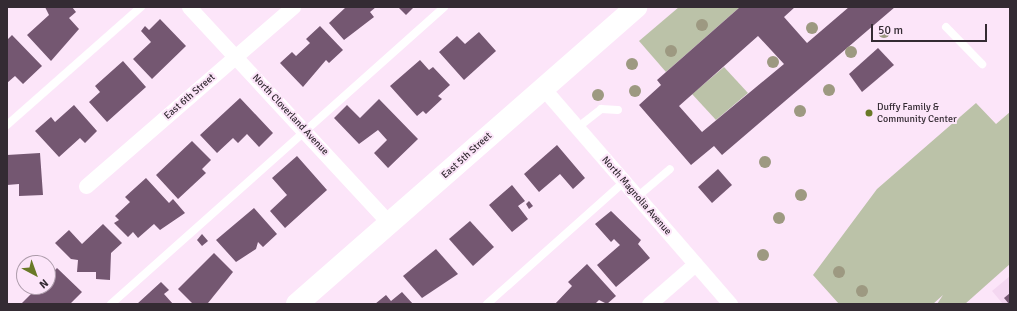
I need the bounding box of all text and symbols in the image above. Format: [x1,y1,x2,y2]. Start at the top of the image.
scale bar [873,16,989,42]
text: 50 m [878,23,903,38]
street label: East 6th Street [162,72,218,122]
street label: North Cloverland Avenue [249,72,331,158]
place label: Duffy Family & Community Center [877,101,957,124]
marker: Duffy Family & Community Center [864,108,874,118]
street label: East 5th Street [439,130,495,182]
street label: North Magnolia Avenue [599,154,673,238]
north arrow [16,255,56,295]
text: N [36,276,51,291]

